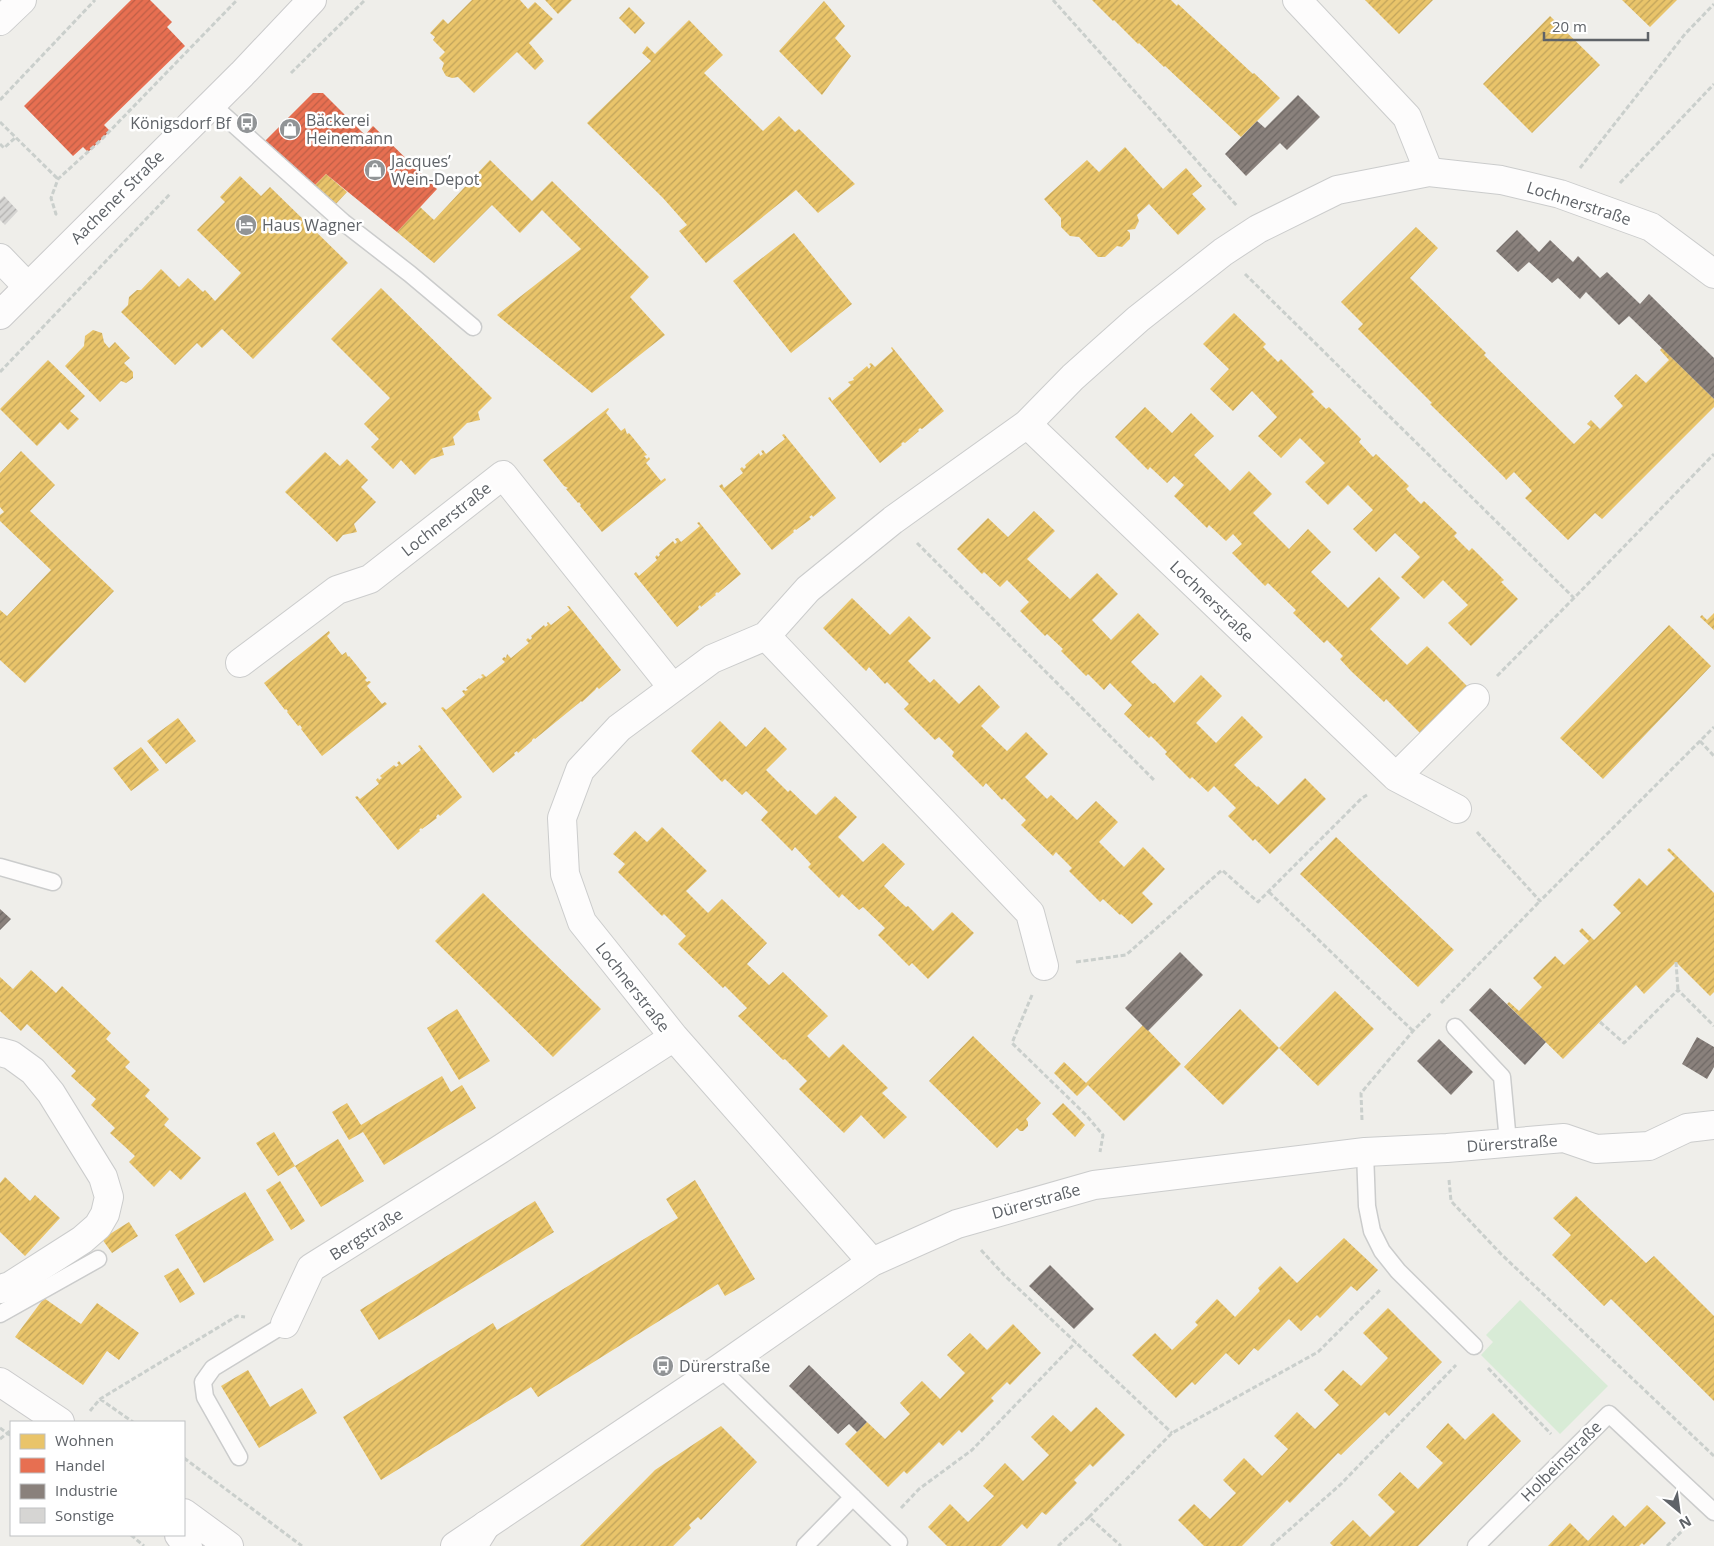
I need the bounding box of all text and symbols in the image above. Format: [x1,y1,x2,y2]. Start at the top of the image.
scale bar [1544,10,1648,42]
text: 20 m [1552,16,1587,36]
place label: Bäckerei Heinemann [306,109,393,149]
bus stop icon: Königsdorf Bf [235,111,259,135]
place label: Königsdorf Bf [130,112,233,134]
shop icon: Bäckerei Heinemann [278,117,302,141]
street label: Aachener Straße [65,145,169,249]
place label: Jacques’ Wein-Depot [389,150,480,190]
shop icon: Jacques’ Wein-Depot [363,158,387,182]
street label: Lochnerstraße [1524,176,1634,230]
hotel icon: Haus Wagner [234,213,258,237]
place label: Haus Wagner [262,214,362,236]
street label: Lochnerstraße [396,477,496,561]
street label: Lochnerstraße [1165,555,1259,647]
street label: Lochnerstraße [591,937,675,1037]
street label: Dürerstraße [1466,1129,1558,1157]
street label: Dürerstraße [989,1178,1083,1224]
street label: Bergstraße [325,1203,407,1265]
bus stop icon: Dürerstraße [651,1354,675,1378]
place label: Dürerstraße [679,1355,770,1377]
street label: Holbeinstraße [1516,1416,1606,1506]
legend [10,1421,185,1536]
text: Wohnen [55,1430,114,1450]
text: Handel [55,1455,105,1475]
text: Industrie [55,1480,118,1500]
north arrow [1654,1486,1704,1536]
text: Sonstige [55,1505,114,1525]
text: N [1676,1512,1695,1534]

